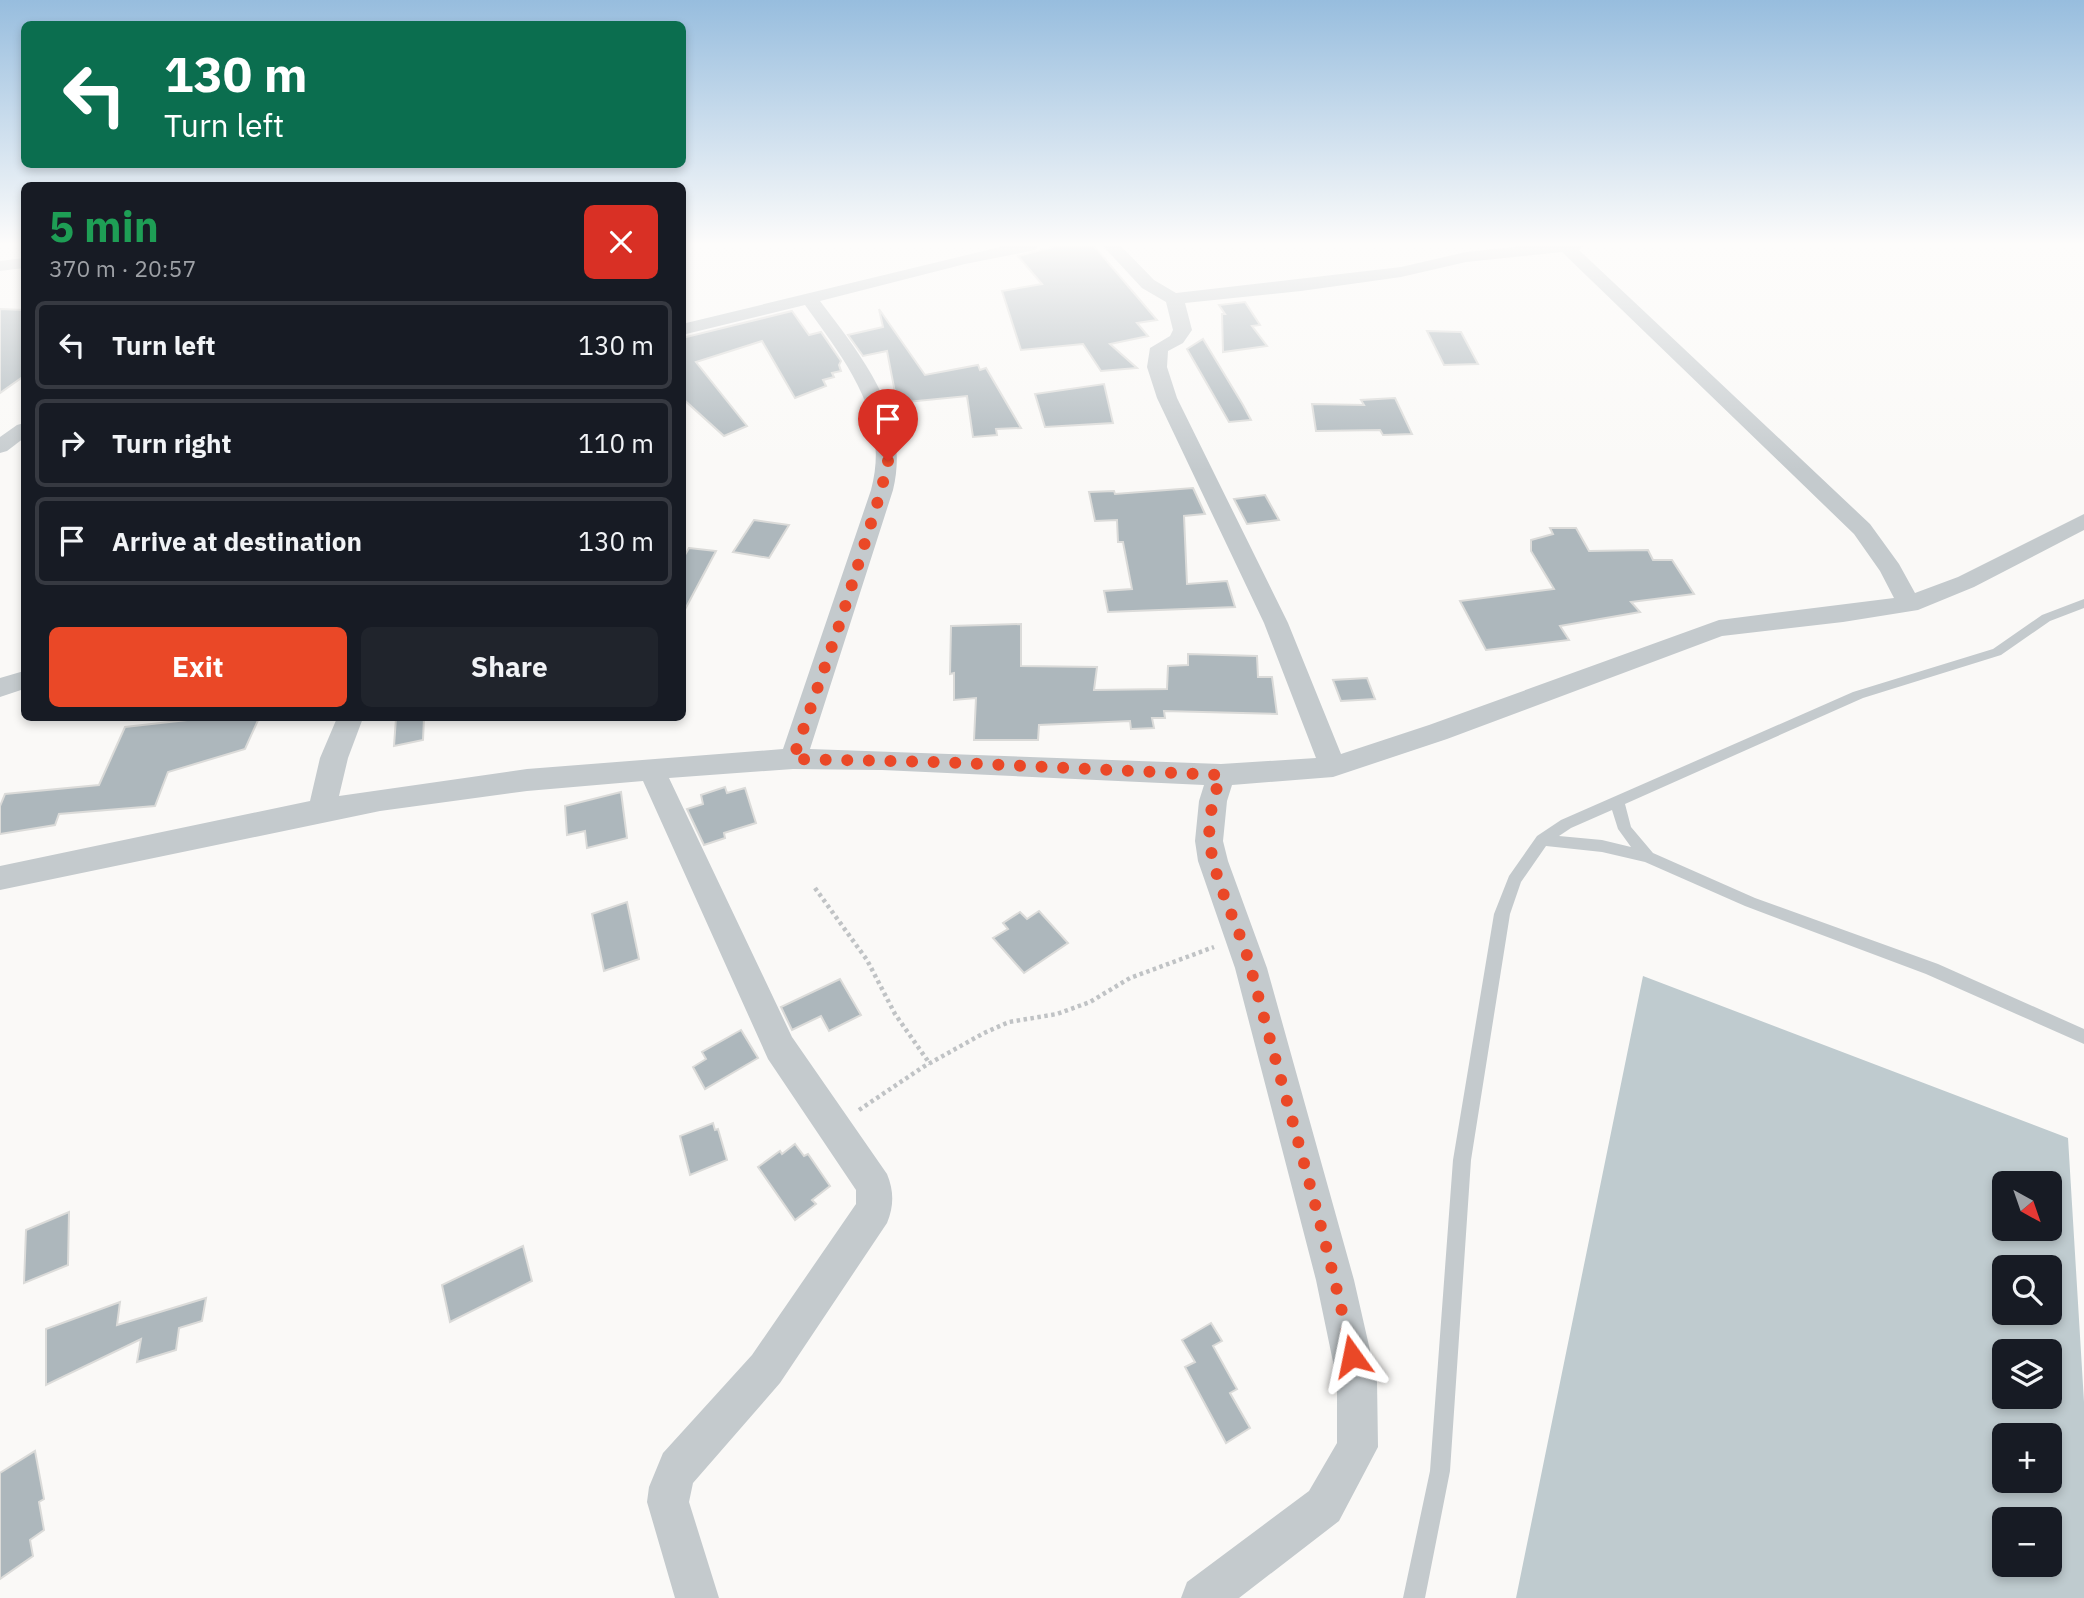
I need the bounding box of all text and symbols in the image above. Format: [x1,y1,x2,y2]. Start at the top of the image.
text: 130 m [164,42,308,105]
icon: left [49,49,140,140]
text: Turn left [164,104,284,146]
text: 5 min [49,199,159,254]
button: close [584,205,658,279]
text: 370 m · 20:57 [49,253,196,283]
icon: left [53,326,91,364]
text: Turn left [112,328,215,362]
text: 130 m [578,328,654,362]
pin [858,389,918,461]
icon: arrive [869,400,907,438]
icon: right [53,424,91,462]
text: Turn right [112,426,231,460]
text: 110 m [578,426,654,460]
icon: arrive [53,522,91,560]
text: Arrive at destination [112,524,362,558]
text: 130 m [578,524,654,558]
button: Exit [49,627,347,707]
button: Share [361,627,658,707]
north arrow [1992,1171,2062,1241]
map controls [1992,1171,2062,1577]
button: search [1992,1255,2062,1325]
position arrow [1315,1319,1389,1393]
button: layers [1992,1339,2062,1409]
button: + [1992,1423,2062,1493]
button: − [1992,1507,2062,1577]

